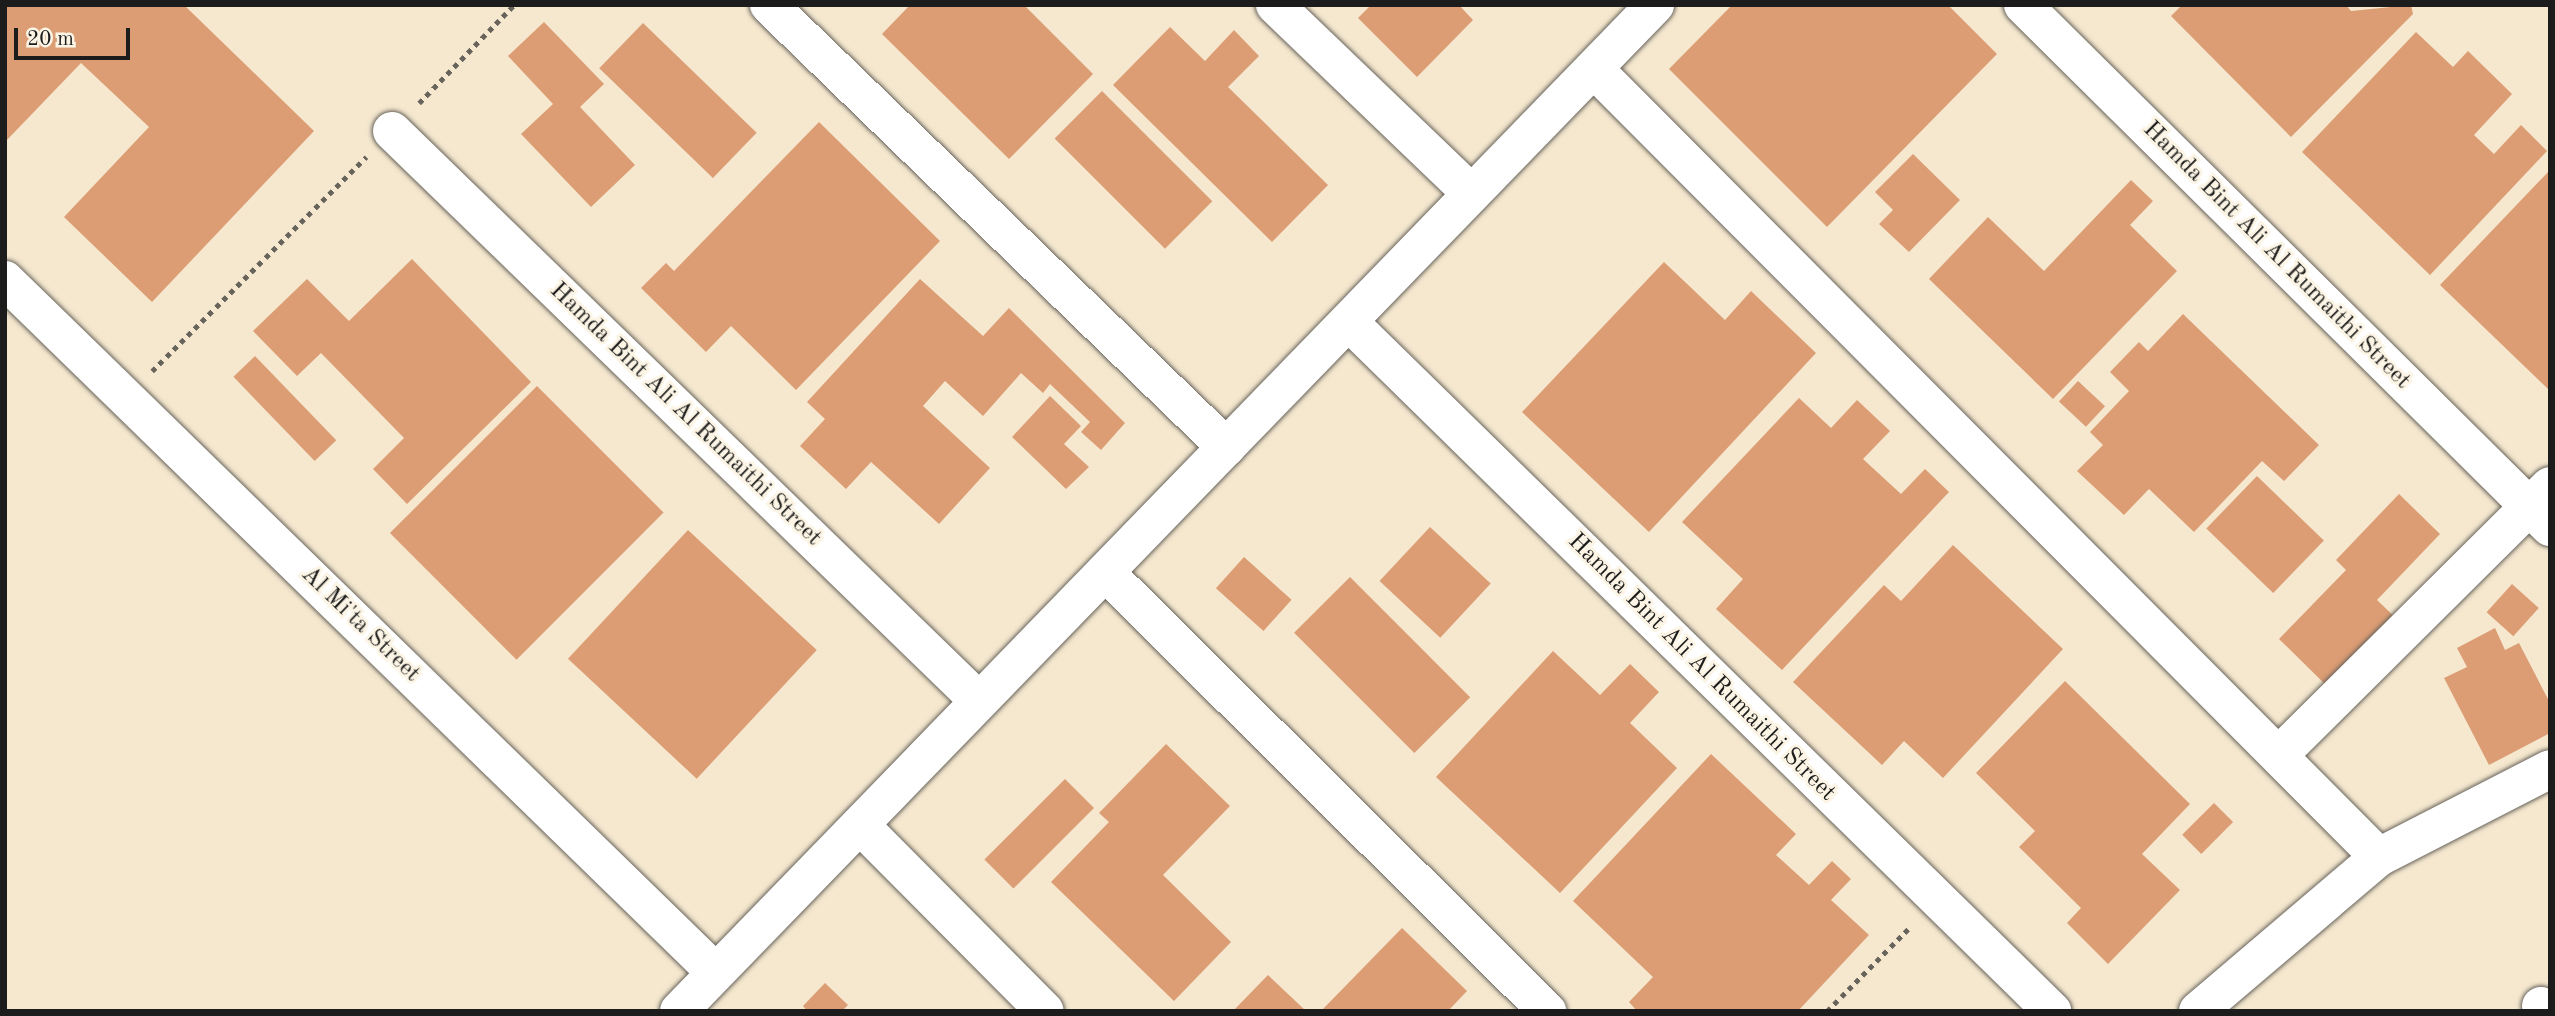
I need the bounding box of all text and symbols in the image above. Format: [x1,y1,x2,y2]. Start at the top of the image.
scale bar [18,14,133,58]
text: 20 m [27,29,74,50]
street label: Hamda Bint Ali Al Rumaithi Street [2136,116,2416,396]
street label: Hamda Bint Ali Al Rumaithi Street [543,277,827,553]
street label: Hamda Bint Ali Al Rumaithi Street [1561,528,1841,808]
street label: Al Mi'ta Street [294,561,426,689]

